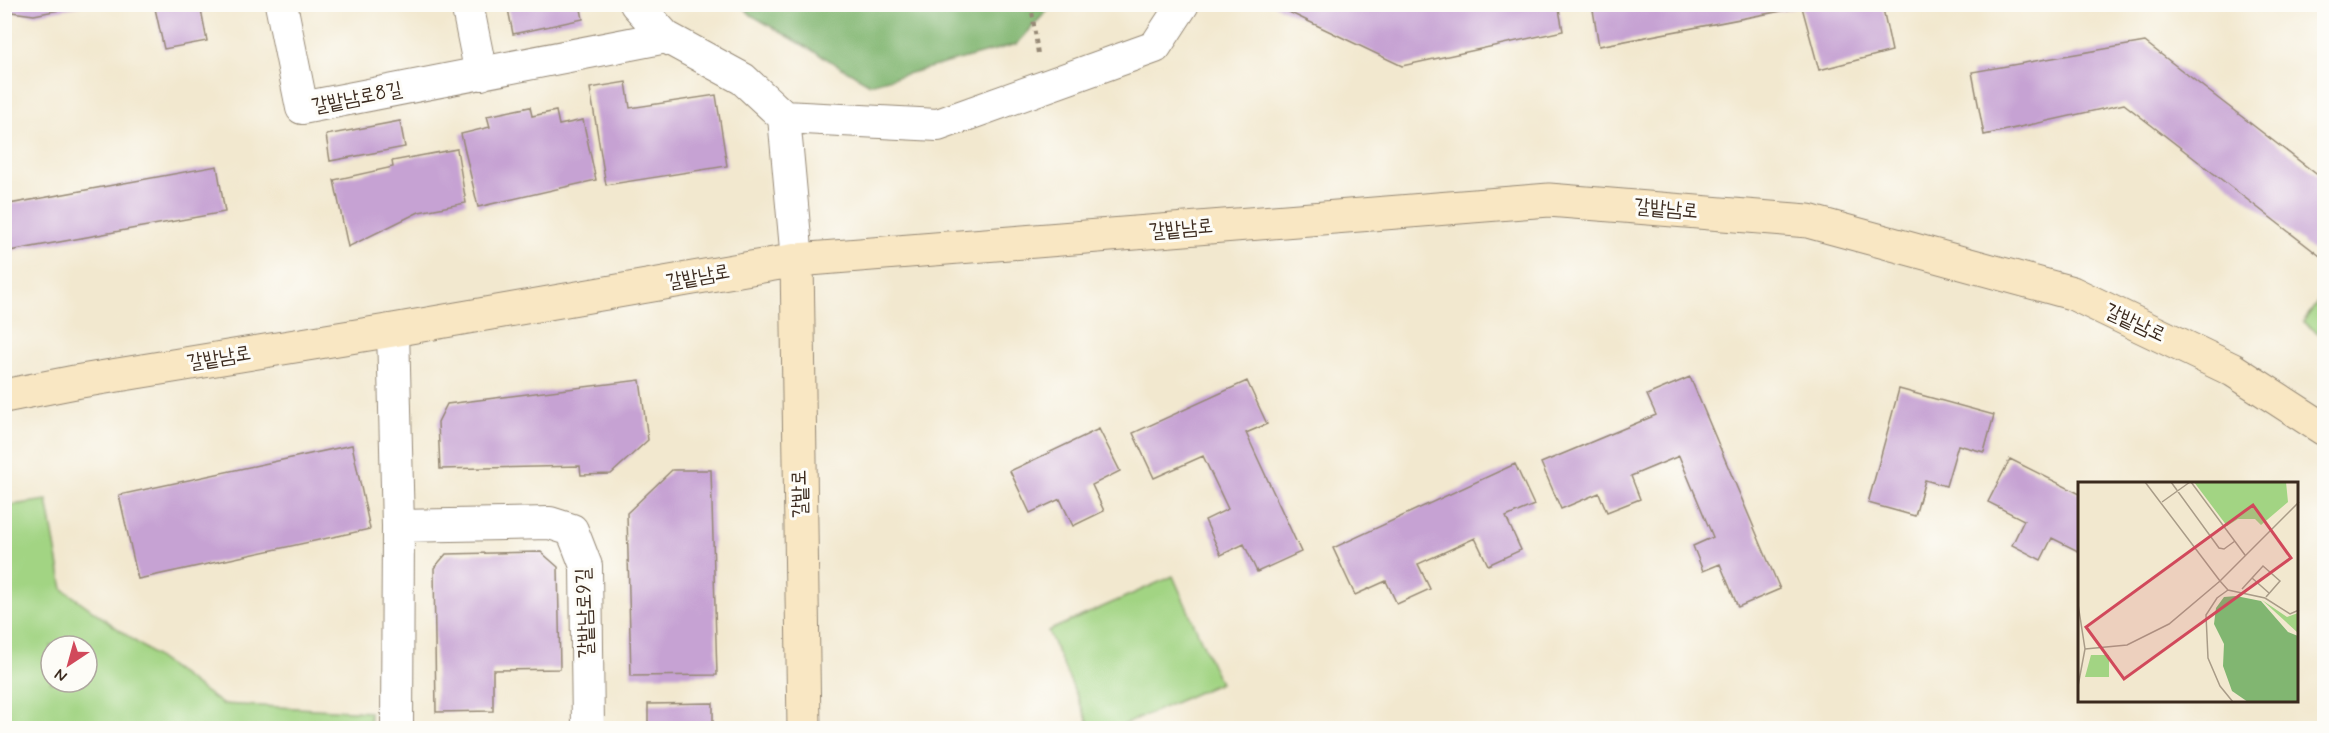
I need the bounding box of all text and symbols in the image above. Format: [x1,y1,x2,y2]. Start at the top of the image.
street label: 갈밭남로8길 [309,76,405,120]
street label: 갈밭남로 [1633,193,1699,225]
street label: 갈밭남로 [1148,213,1214,245]
street label: 갈밭남로 [664,258,732,296]
street label: 갈밭남로 [2100,297,2170,349]
street label: 갈밭남로 [185,340,253,376]
street label: 갈밭로 [786,470,814,518]
inset map [2078,482,2299,703]
street label: 갈밭남로9길 [570,567,600,659]
north arrow [39,634,99,694]
text: N [51,663,72,687]

